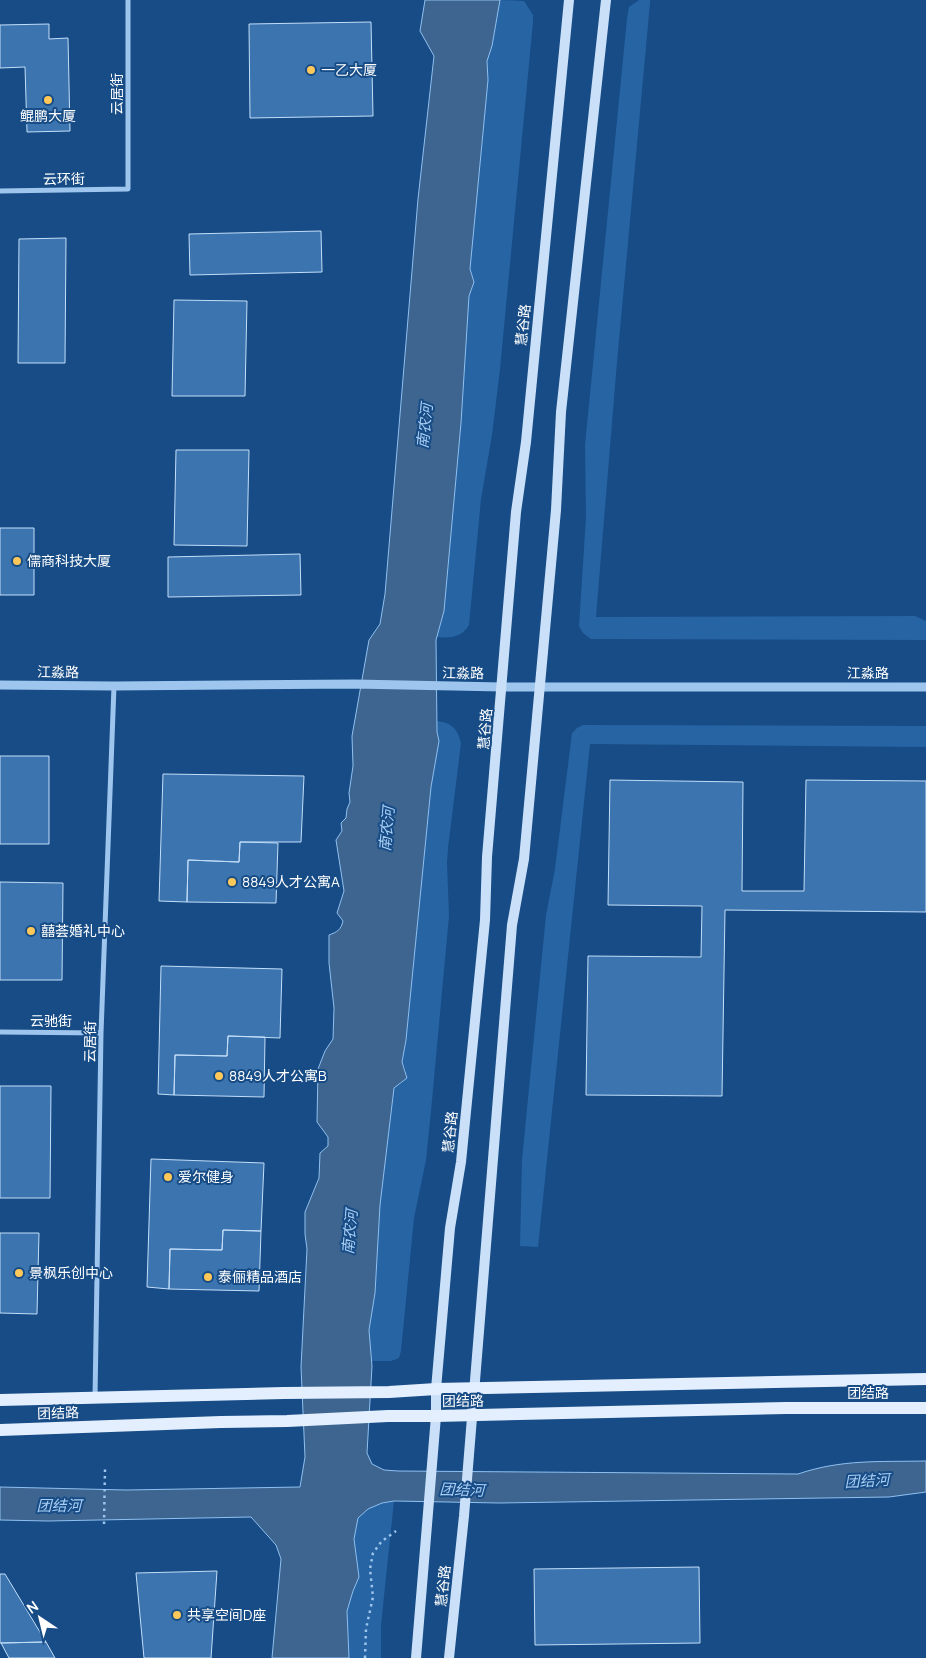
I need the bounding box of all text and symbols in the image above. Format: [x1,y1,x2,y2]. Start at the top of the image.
place label: 一乙大厦 [321,60,377,79]
marker: 一乙大厦 [305,64,317,76]
street label: 云居街 [107,73,126,115]
marker: 鲲鹏大厦 [42,94,54,106]
place label: 鲲鹏大厦 [20,106,76,125]
street label: 云环街 [43,169,85,188]
street label: 慧谷路 [511,303,534,347]
water label: 南农河 [412,399,438,449]
place label: 儒商科技大厦 [27,551,111,570]
marker: 儒商科技大厦 [11,555,23,567]
street label: 江淼路 [37,662,79,681]
street label: 江淼路 [442,663,484,682]
street label: 江淼路 [847,663,889,682]
street label: 慧谷路 [473,707,496,751]
water label: 南农河 [374,803,399,852]
place label: 8849人才公寓A [242,872,340,891]
marker: 8849人才公寓A [226,876,238,888]
place label: 囍荟婚礼中心 [41,921,125,940]
marker: 囍荟婚礼中心 [25,925,37,937]
street label: 云驰街 [30,1011,72,1030]
street label: 云居街 [80,1021,99,1063]
place label: 8849人才公寓B [229,1066,327,1085]
marker: 8849人才公寓B [213,1070,225,1082]
street label: 慧谷路 [438,1110,461,1154]
place label: 爱尔健身 [178,1167,234,1186]
marker: 爱尔健身 [162,1171,174,1183]
water label: 南农河 [337,1206,362,1255]
place label: 景枫乐创中心 [29,1263,113,1282]
marker: 景枫乐创中心 [13,1267,25,1279]
place label: 泰俪精品酒店 [218,1267,302,1286]
marker: 泰俪精品酒店 [202,1271,214,1283]
street label: 团结路 [847,1383,889,1402]
street label: 团结路 [442,1391,484,1410]
street label: 团结路 [37,1402,79,1423]
water label: 团结河 [844,1469,893,1492]
water label: 团结河 [439,1478,488,1501]
water label: 团结河 [36,1495,84,1516]
street label: 慧谷路 [431,1564,454,1608]
north arrow [15,1593,65,1643]
text: N [23,1596,42,1618]
place label: 共享空间D座 [187,1605,266,1624]
marker: 共享空间D座 [171,1609,183,1621]

